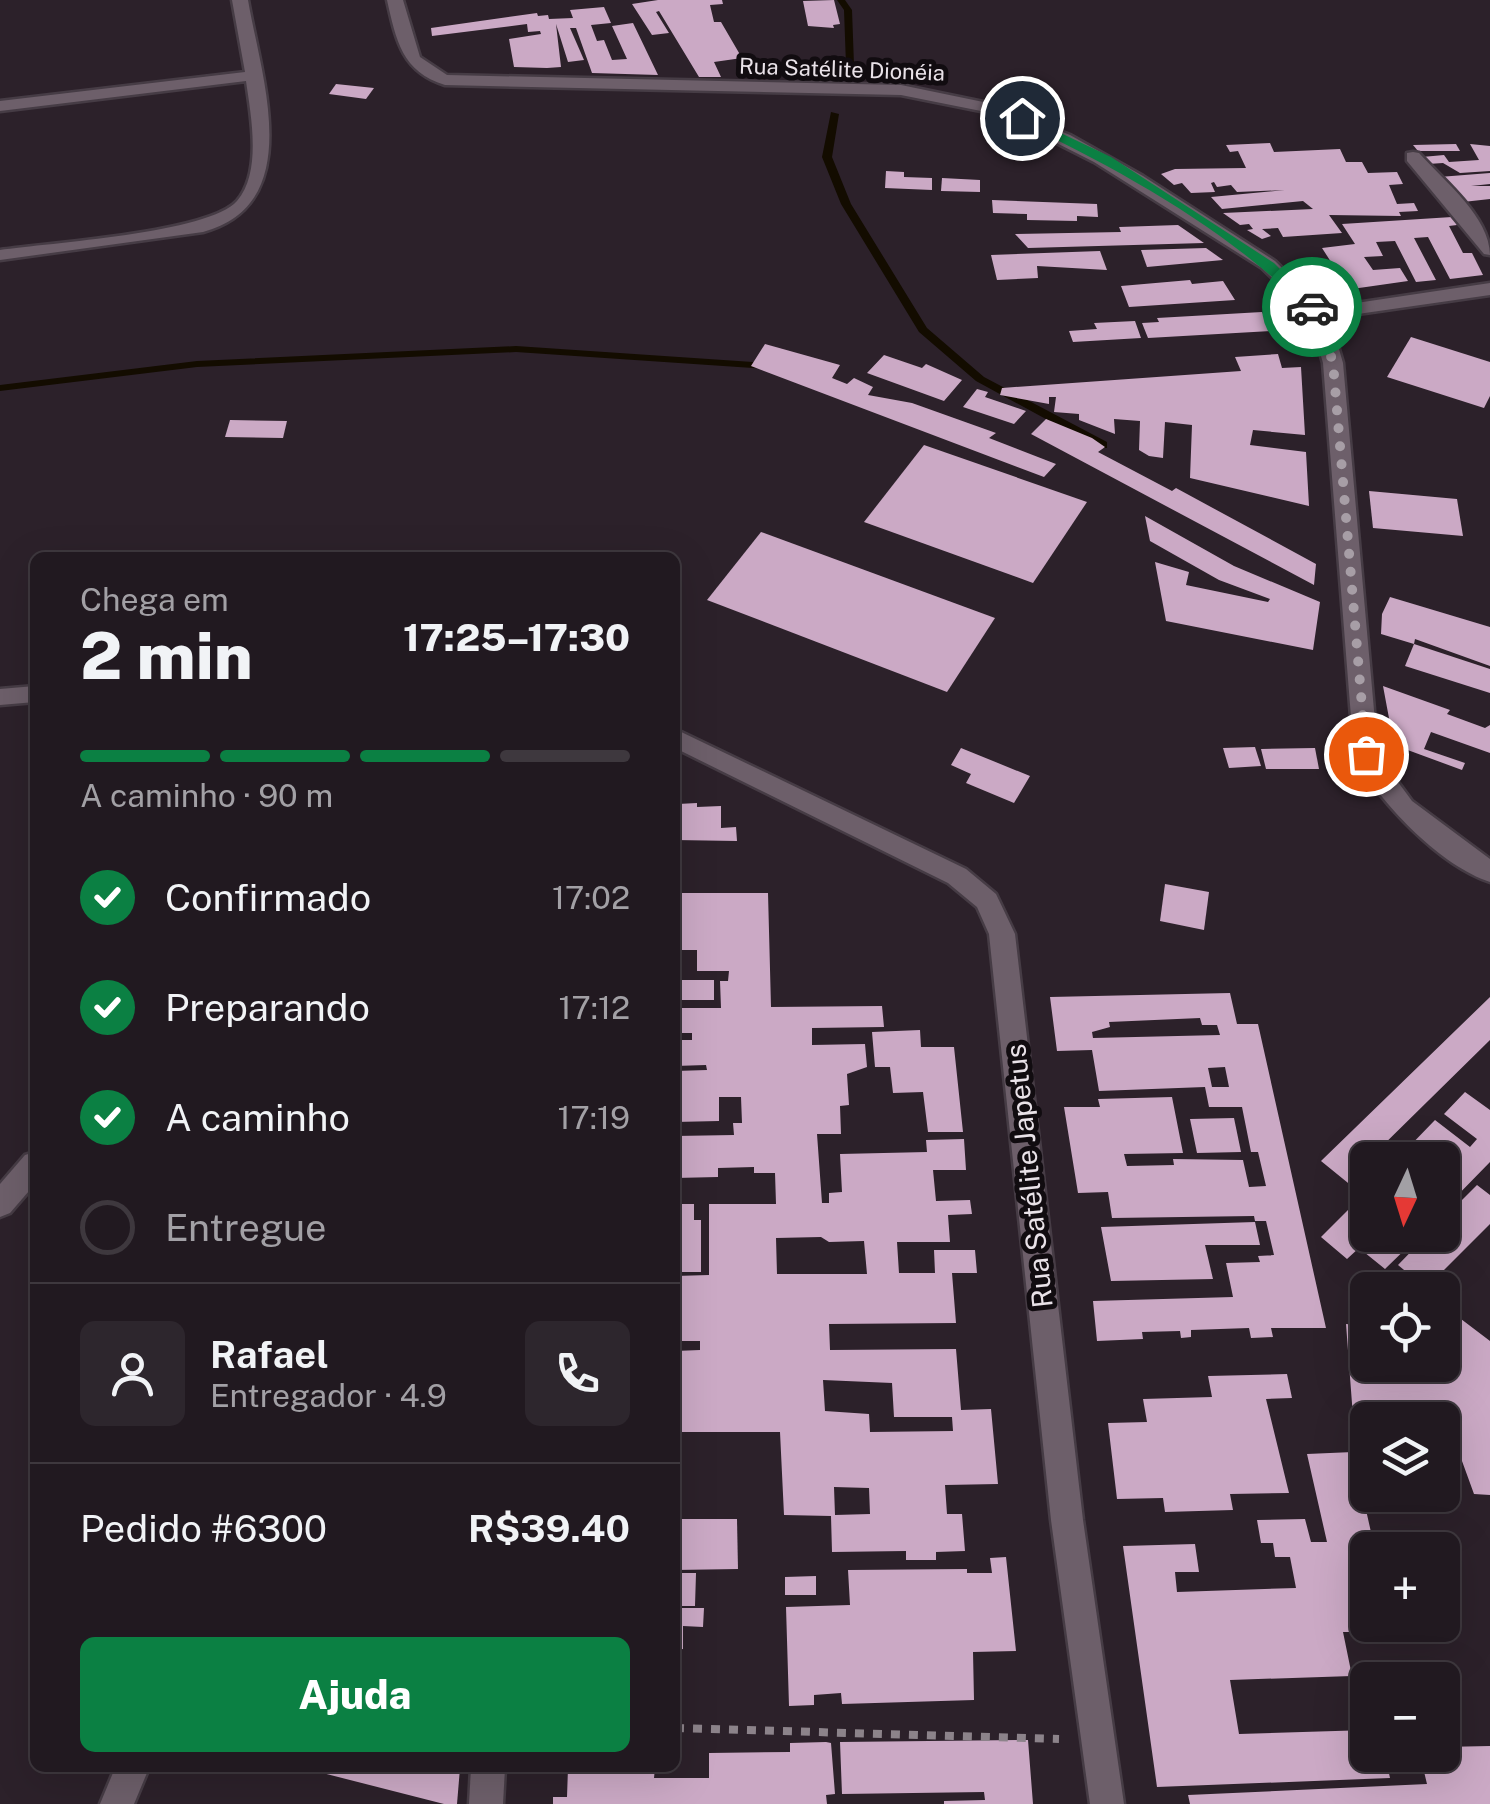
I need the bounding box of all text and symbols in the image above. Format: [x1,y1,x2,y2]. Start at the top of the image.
street label: Rua Satélite Dionéia [739,52,945,86]
pin [980,76,1065,161]
icon: home [995,91,1050,146]
courier [1262,257,1362,357]
icon: car [1285,280,1340,335]
text: Chega em [80,581,229,618]
text: 17:25–17:30 [403,615,630,660]
text: 2 min [80,617,253,694]
pin [1324,712,1409,797]
icon: bag [1339,727,1394,782]
text: A caminho · 90 m [80,777,333,814]
icon: check [80,870,135,925]
text: Confirmado [165,875,371,920]
text: 17:02 [552,879,630,916]
icon: check [80,980,135,1035]
text: Preparando [165,985,370,1030]
text: 17:12 [558,989,630,1026]
street label: Rua Satélite Japetus [998,1043,1059,1309]
icon: check [80,1090,135,1145]
text: A caminho [165,1095,350,1140]
text: 17:19 [558,1099,630,1136]
north arrow [1350,1142,1460,1252]
map controls [1350,1142,1460,1772]
text: Entregue [165,1205,327,1250]
button: locate [1350,1272,1460,1382]
button: person [80,1321,185,1426]
button: phone [525,1321,630,1426]
text: Rafael [210,1332,329,1377]
text: Entregador · 4.9 [210,1377,447,1414]
button: layers [1350,1402,1460,1512]
text: Pedido #6300 [80,1506,327,1551]
text: R$39.40 [468,1506,630,1551]
button: + [1350,1532,1460,1642]
button: Ajuda [80,1637,630,1752]
button: − [1350,1662,1460,1772]

